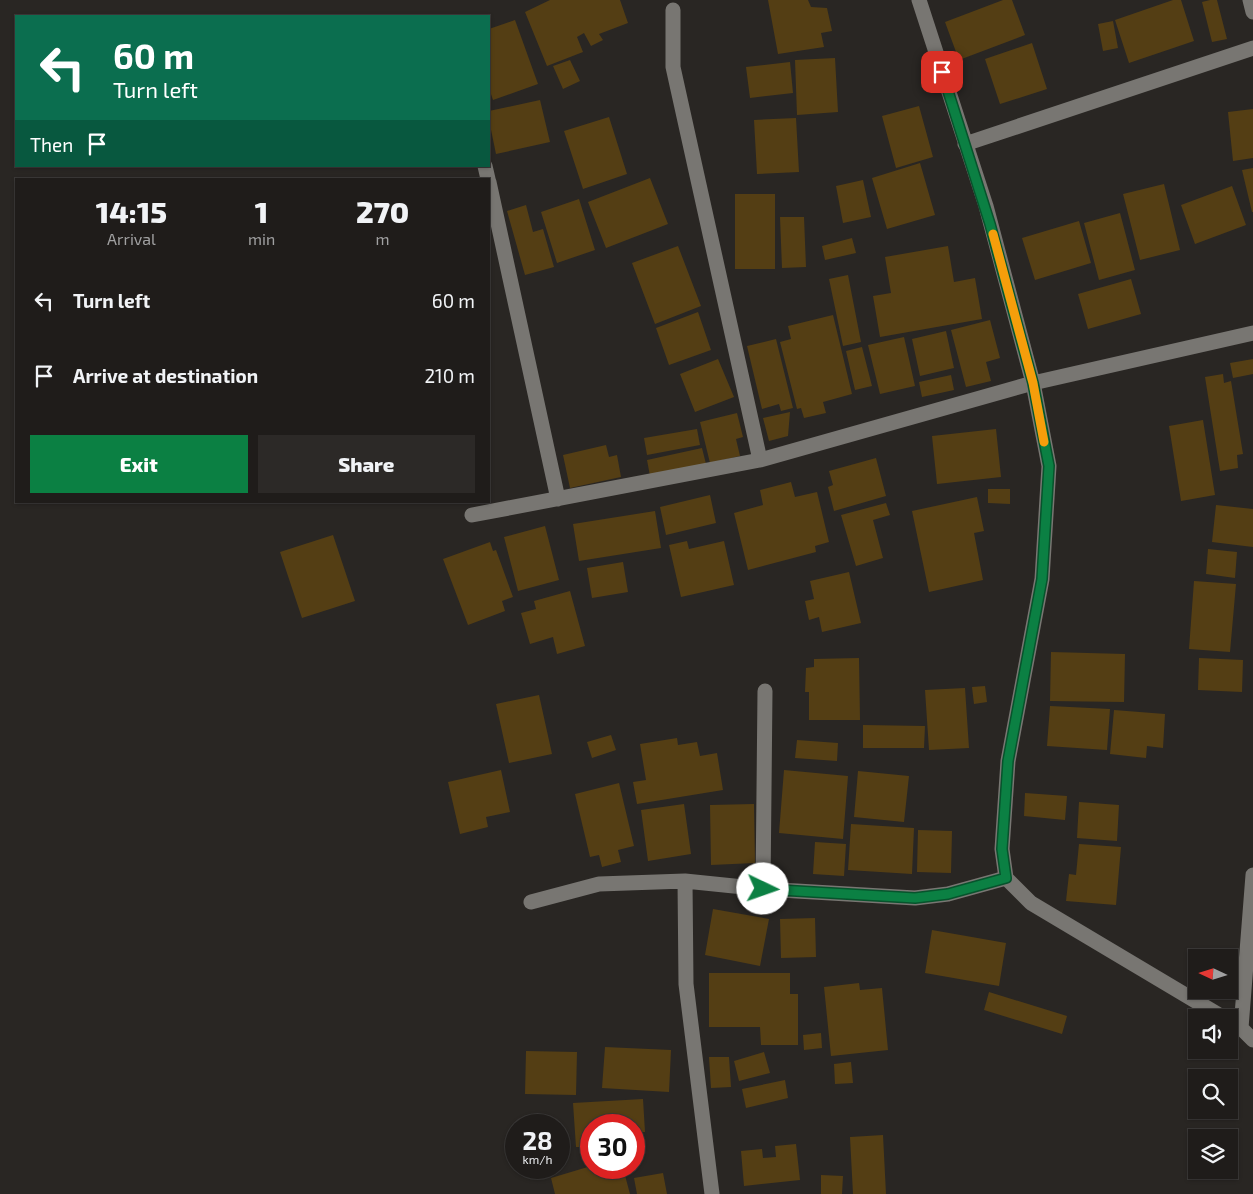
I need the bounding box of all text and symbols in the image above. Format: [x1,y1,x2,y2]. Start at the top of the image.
text: 60 m [113,34,194,76]
icon: left [30,35,95,100]
pin [921,51,963,93]
icon: arrive [928,58,956,86]
text: Turn left [113,76,198,102]
icon: arrive [83,130,111,158]
text: Then [30,133,73,156]
text: 14:15 [96,193,167,229]
text: 1 [255,193,268,229]
text: 270 [356,193,409,229]
text: Arrival [107,229,156,248]
text: min [248,229,275,248]
text: m [376,229,390,248]
icon: left [30,287,58,315]
text: Turn left [73,289,150,312]
text: 60 m [432,289,475,312]
icon: arrive [30,362,58,390]
text: Arrive at destination [73,364,258,387]
text: 210 m [424,364,475,387]
button: Exit [30,435,248,493]
button: Share [258,435,475,493]
position arrow [736,862,788,914]
north arrow [1188,949,1238,999]
map controls [1188,949,1238,1179]
button: sound [1188,1009,1238,1059]
button: search [1188,1069,1238,1119]
speed limit sign: 30 [580,1114,645,1179]
text: 28 [522,1125,553,1155]
button: layers [1188,1129,1238,1179]
text: km/h [523,1152,552,1166]

